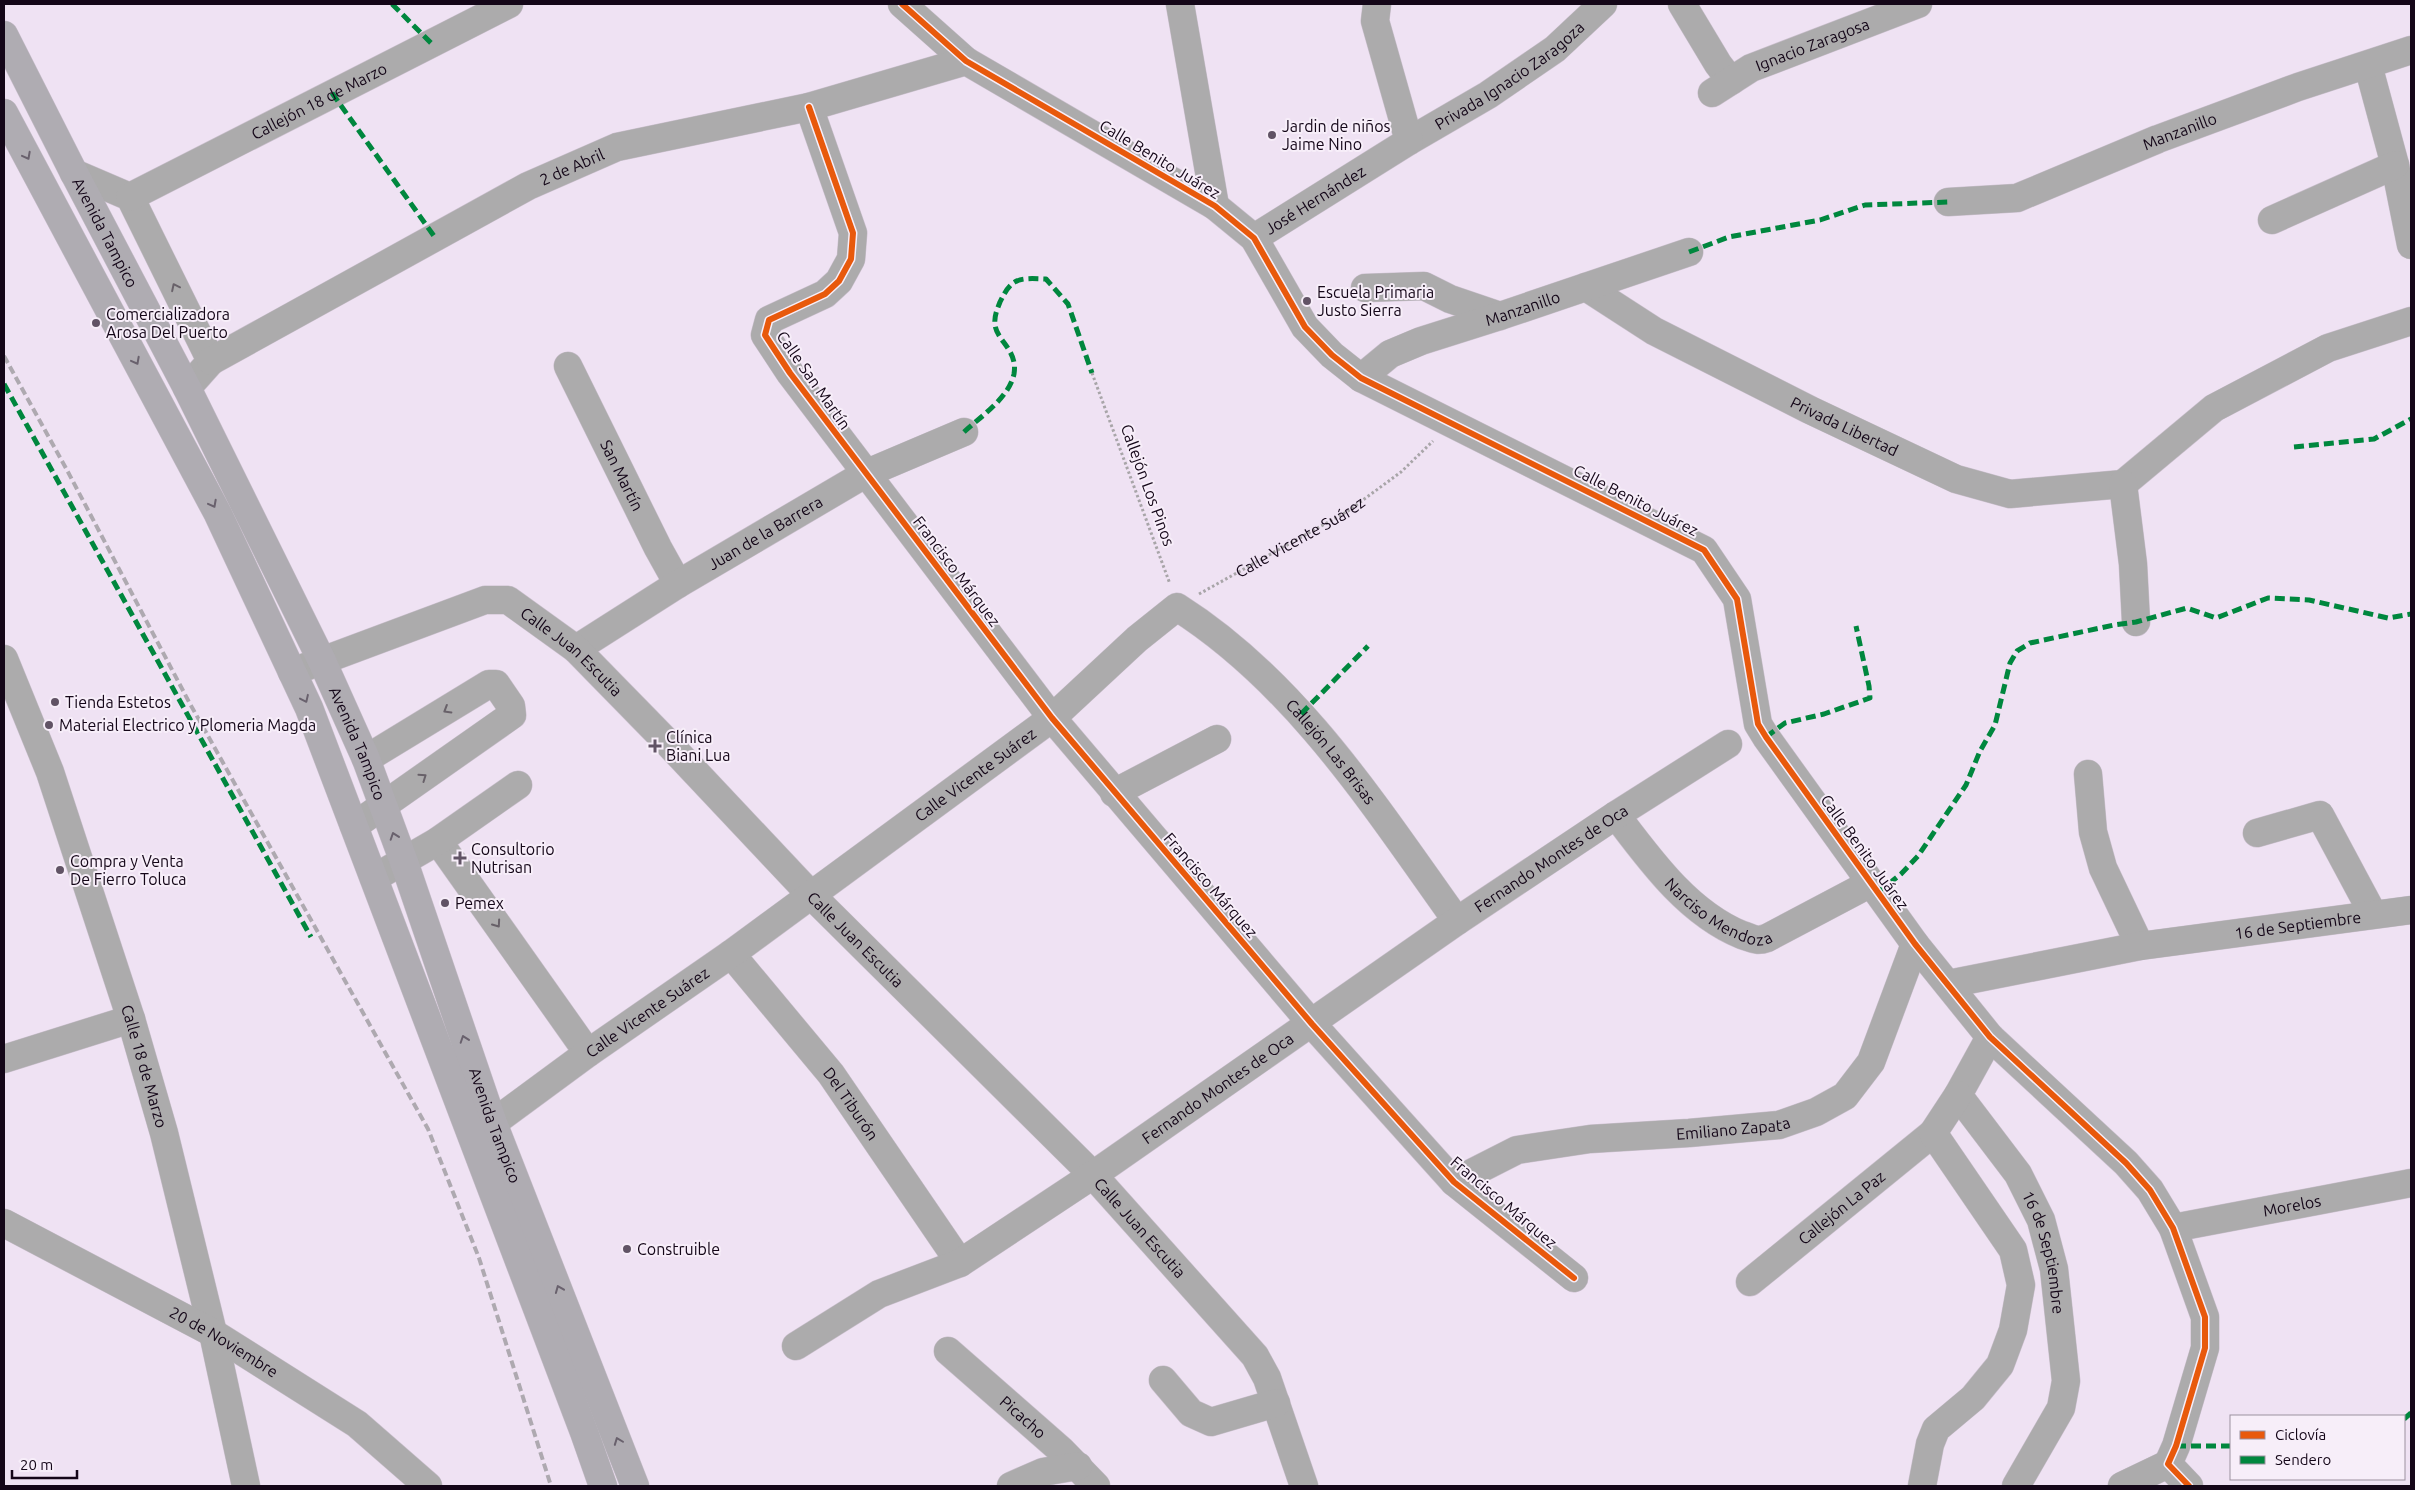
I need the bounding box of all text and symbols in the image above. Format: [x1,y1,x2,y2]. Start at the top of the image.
street label: Ignacio Zaragosa [1753,15,1872,74]
street label: Privada Ignacio Zaragoza [1431,18,1587,133]
street label: Callejón 18 de Marzo [248,59,390,143]
street label: Manzanillo [2140,109,2219,153]
street label: Calle Benito Juárez [1096,116,1224,202]
place label: Jardin de niños Jaime Nino [1282,117,1391,153]
marker: Jardin de niños Jaime Nino [1266,129,1278,141]
street label: 2 de Abril [537,145,607,189]
one-way arrow [21,151,31,160]
street label: José Hernández [1262,162,1369,238]
street label: Avenida Tampico [69,175,142,291]
one-way arrow [170,283,181,292]
place label: Escuela Primaria Justo Sierra [1317,283,1434,319]
street label: Manzanillo [1483,287,1562,329]
marker: Escuela Primaria Justo Sierra [1301,295,1313,307]
place label: Comercializadora Arosa Del Puerto [106,305,230,341]
marker: Comercializadora Arosa Del Puerto [90,317,102,329]
street label: Calle San Martín [773,327,855,433]
one-way arrow [130,356,140,365]
street label: Privada Libertad [1788,393,1901,459]
street label: Callejón Los Pinos [1118,422,1178,548]
street label: San Martín [597,437,647,514]
street label: Calle Benito Juárez [1571,461,1701,539]
street label: Juan de la Barrera [705,492,826,573]
street label: Calle Vicente Suárez [1232,493,1368,581]
one-way arrow [207,499,217,508]
street label: Francisco Márquez [910,512,1004,630]
street label: Calle Juan Escutia [517,603,626,700]
street label: Avenida Tampico [326,684,389,803]
place label: Tienda Estetos [65,693,171,711]
one-way arrow [298,694,309,703]
street label: Callejón Las Brisas [1283,695,1379,808]
marker: Tienda Estetos [49,696,61,708]
one-way arrow [444,703,453,713]
place label: Material Electrico y Plomeria Magda [59,716,316,734]
marker: Material Electrico y Plomeria Magda [43,719,55,731]
street label: Calle Vicente Suárez [911,724,1039,825]
place label: Clínica Biani Lua [666,728,730,764]
marker: Clínica Biani Lua [648,739,662,753]
one-way arrow [417,774,427,783]
street label: Calle Benito Juárez [1817,791,1913,913]
street label: Fernando Montes de Oca [1471,801,1631,916]
street label: Francisco Márquez [1161,829,1261,941]
one-way arrow [390,832,400,841]
place label: Consultorio Nutrisan [471,840,555,876]
marker: Consultorio Nutrisan [453,851,467,865]
place label: Compra y Venta De Fierro Toluca [70,852,187,888]
marker: Compra y Venta De Fierro Toluca [54,864,66,876]
street label: Narciso Mendoza [1662,874,1775,949]
street label: Calle Juan Escutia [804,888,907,991]
place label: Pemex [455,894,504,912]
marker: Pemex [439,897,451,909]
street label: 16 de Septiembre [2234,908,2362,942]
one-way arrow [491,918,500,928]
street label: Calle Vicente Suárez [582,963,712,1061]
street label: Calle 18 de Marzo [118,1002,171,1130]
street label: Fernando Montes de Oca [1138,1029,1297,1147]
one-way arrow [460,1035,470,1044]
street label: Del Tiburón [820,1063,882,1143]
street label: Avenida Tampico [466,1065,525,1186]
street label: Emiliano Zapata [1675,1113,1793,1143]
street label: Francisco Márquez [1447,1152,1561,1252]
street label: Callejón La Paz [1795,1167,1888,1248]
street label: Calle Juan Escutia [1091,1174,1189,1281]
street label: 16 de Septiembre [2019,1188,2068,1315]
street label: Morelos [2261,1191,2322,1220]
place label: Construible [637,1240,720,1258]
marker: Construible [621,1243,633,1255]
one-way arrow [555,1285,565,1294]
street label: 20 de Noviembre [167,1303,281,1381]
street label: Picacho [997,1392,1050,1442]
legend [2230,1415,2405,1480]
text: Ciclovía [2275,1426,2326,1443]
one-way arrow [614,1437,624,1445]
scale bar [12,1448,78,1480]
text: Sendero [2275,1451,2331,1468]
text: 20 m [20,1456,53,1473]

